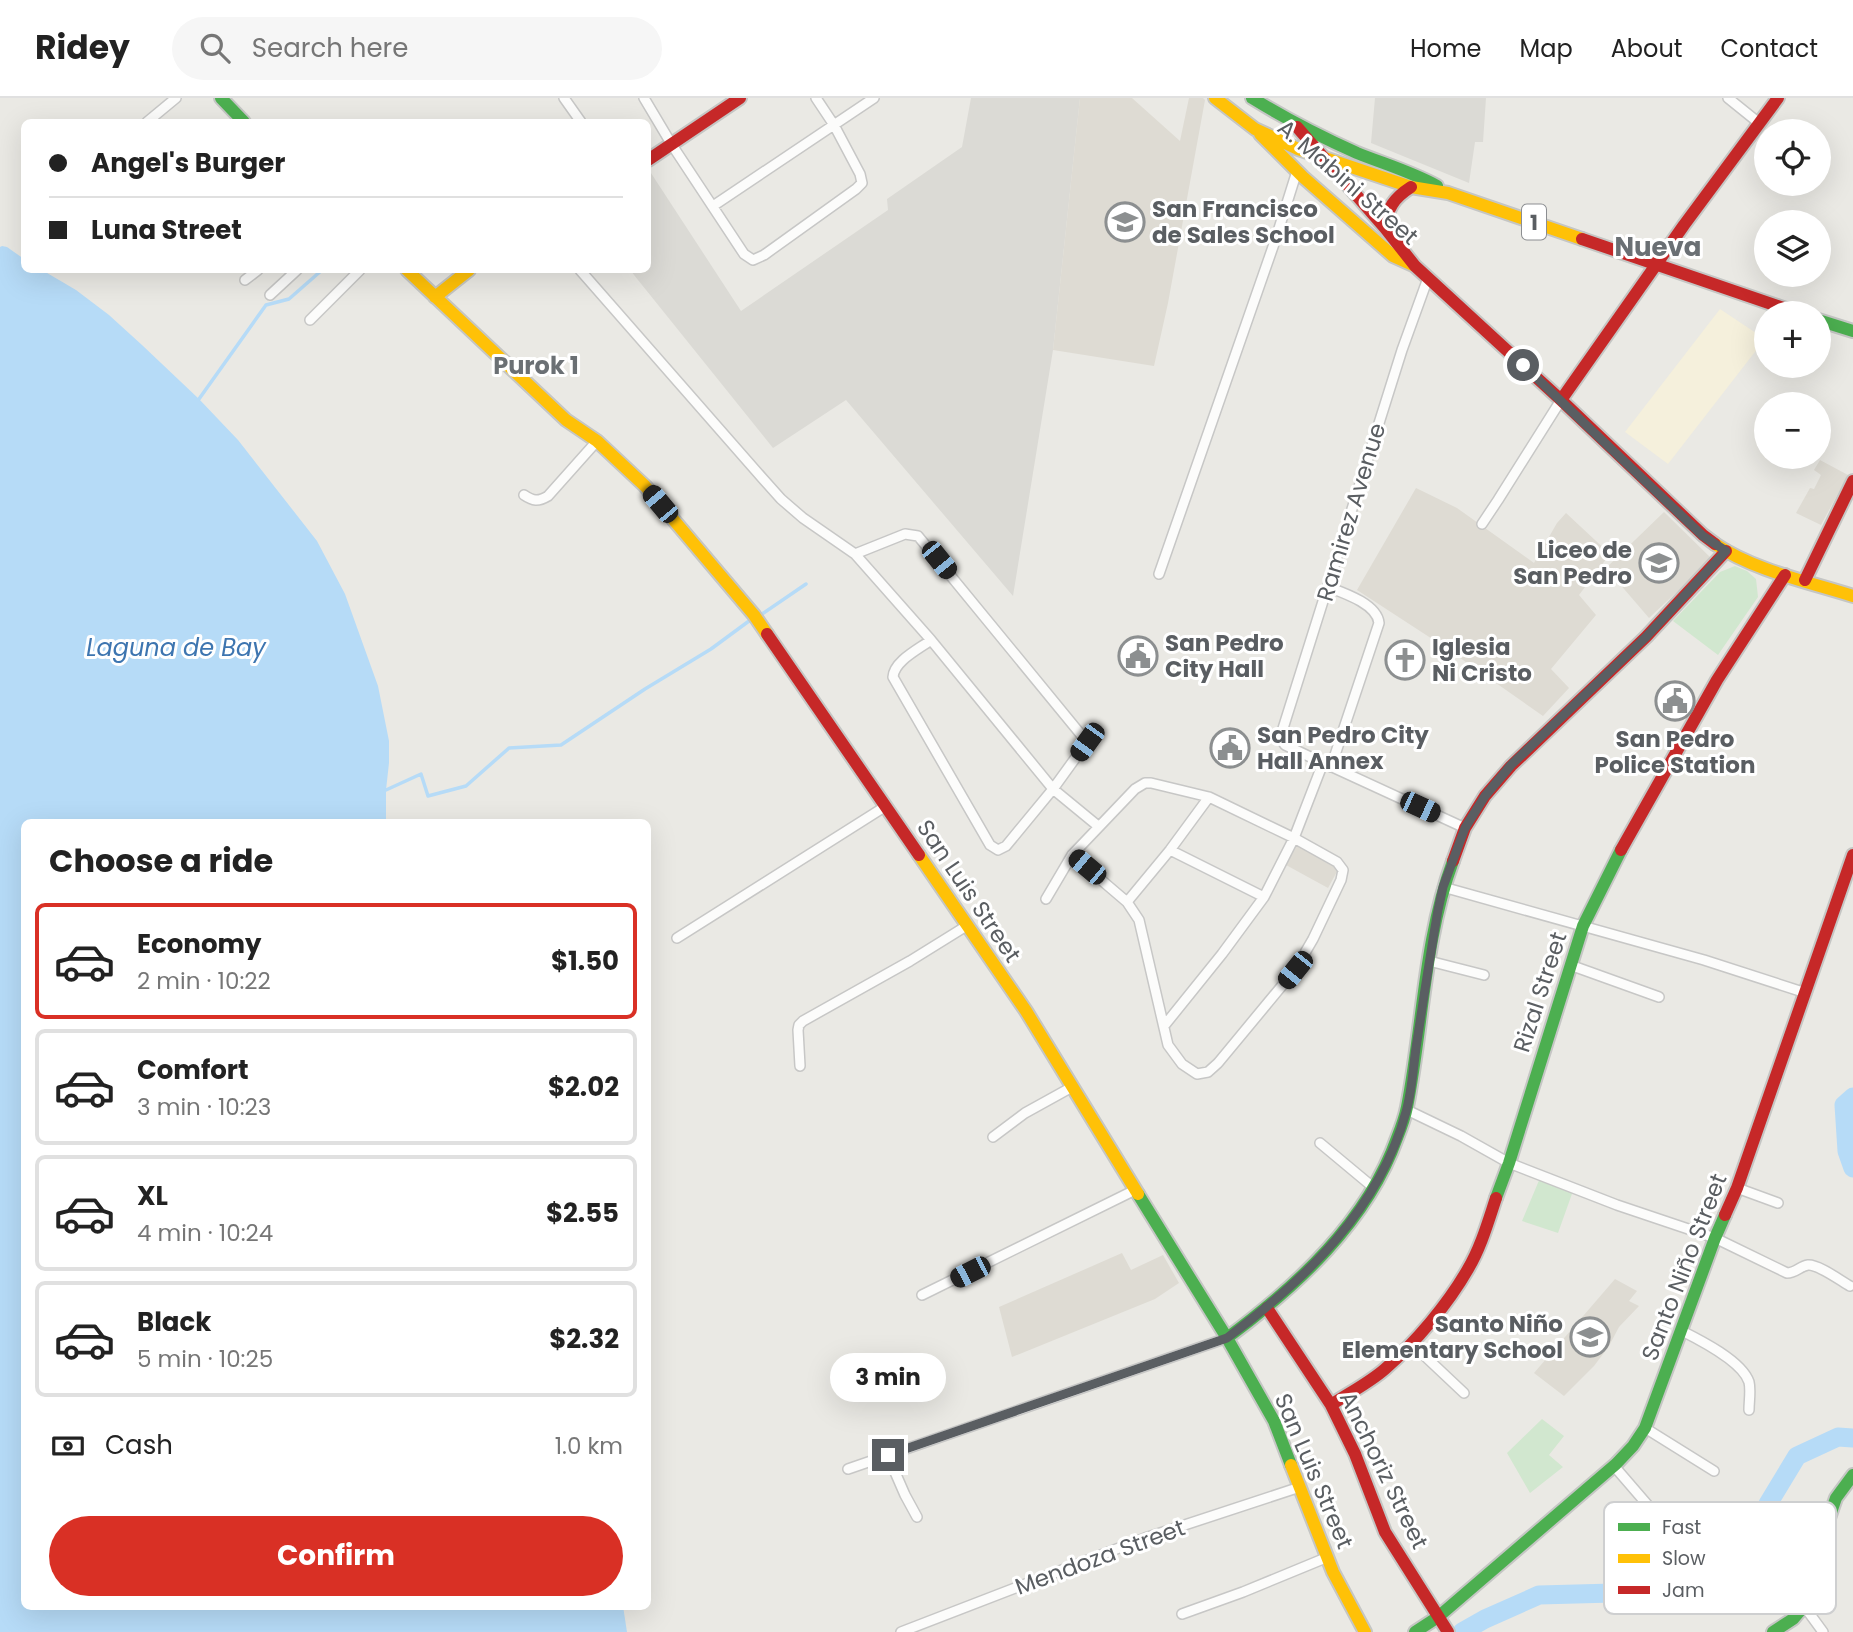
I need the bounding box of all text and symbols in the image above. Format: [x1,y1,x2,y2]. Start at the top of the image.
search box [172,17,662,80]
text: Ridey [35,24,130,71]
icon: search [196,29,234,67]
text: Search here [252,30,408,66]
text: Home [1410,32,1482,65]
text: Map [1520,32,1573,65]
text: About [1611,32,1682,65]
text: Contact [1720,32,1818,65]
street label: A. Mabini Street [1271,112,1425,252]
map controls [1754,119,1831,469]
button: locate [1754,119,1831,196]
text: Angel's Burger [91,145,285,181]
place label: San Francisco de Sales School [1152,193,1335,251]
school or university icon: San Francisco de Sales School [1104,201,1146,243]
road number: 1 [1522,204,1546,240]
button: layers [1754,210,1831,287]
text: Luna Street [91,212,242,248]
district label: Nueva [1614,229,1702,265]
button: + [1754,301,1831,378]
district label: Purok 1 [493,349,579,382]
route start [1507,349,1539,381]
button: − [1754,392,1831,469]
street label: Ramirez Avenue [1309,419,1393,605]
car [639,481,682,527]
place label: Liceo de San Pedro [1513,534,1632,592]
car [918,537,961,583]
school or university icon: Liceo de San Pedro [1638,542,1680,584]
place label: San Pedro City Hall [1165,627,1284,685]
water label: Laguna de Bay [86,631,267,664]
place label: Iglesia Ni Cristo [1432,631,1532,689]
public building icon: San Pedro City Hall [1117,635,1159,677]
church icon: Iglesia Ni Cristo [1384,639,1426,681]
public building icon: San Pedro Police Station [1654,680,1696,722]
car [1067,719,1108,765]
place label: San Pedro City Hall Annex [1257,719,1429,777]
place label: San Pedro Police Station [1595,723,1755,781]
public building icon: San Pedro City Hall Annex [1209,727,1251,769]
car [1397,789,1444,825]
street label: San Luis Street [909,813,1029,969]
text: Choose a ride [49,838,273,883]
car [1065,845,1110,889]
text: Economy [137,926,261,962]
street label: Rizal Street [1505,928,1575,1056]
icon: car [53,930,116,993]
text: $1.50 [551,943,619,979]
car [1274,947,1317,993]
text: 2 min · 10:22 [137,965,271,997]
text: Comfort [137,1052,249,1088]
icon: car [53,1056,116,1119]
text: $2.02 [548,1069,619,1105]
text: 3 min · 10:23 [137,1091,271,1123]
street label: Santo Niño Street [1634,1169,1734,1365]
text: XL [137,1178,168,1214]
icon: car [53,1182,116,1245]
text: $2.55 [546,1195,619,1231]
text: 4 min · 10:24 [137,1217,273,1249]
car [947,1253,994,1291]
text: Black [137,1304,211,1340]
icon: car [53,1308,116,1371]
place label: Santo Niño Elementary School [1342,1308,1563,1366]
school or university icon: Santo Niño Elementary School [1569,1316,1611,1358]
text: $2.32 [549,1321,619,1357]
text: 5 min · 10:25 [137,1343,273,1375]
callout: 3 min [830,1354,946,1402]
text: 3 min [855,1361,921,1393]
street label: Anchoriz Street [1332,1386,1436,1554]
street label: San Luis Street [1267,1388,1361,1554]
icon: cash [49,1427,87,1465]
text: Cash [105,1427,173,1463]
text: 1.0 km [555,1430,623,1462]
route end [872,1439,904,1471]
legend [1604,1502,1836,1614]
street label: Mendoza Street [1011,1511,1189,1603]
text: Fast [1662,1514,1701,1541]
button: Confirm [49,1516,623,1596]
text: Slow [1662,1545,1706,1572]
text: Jam [1662,1577,1704,1604]

